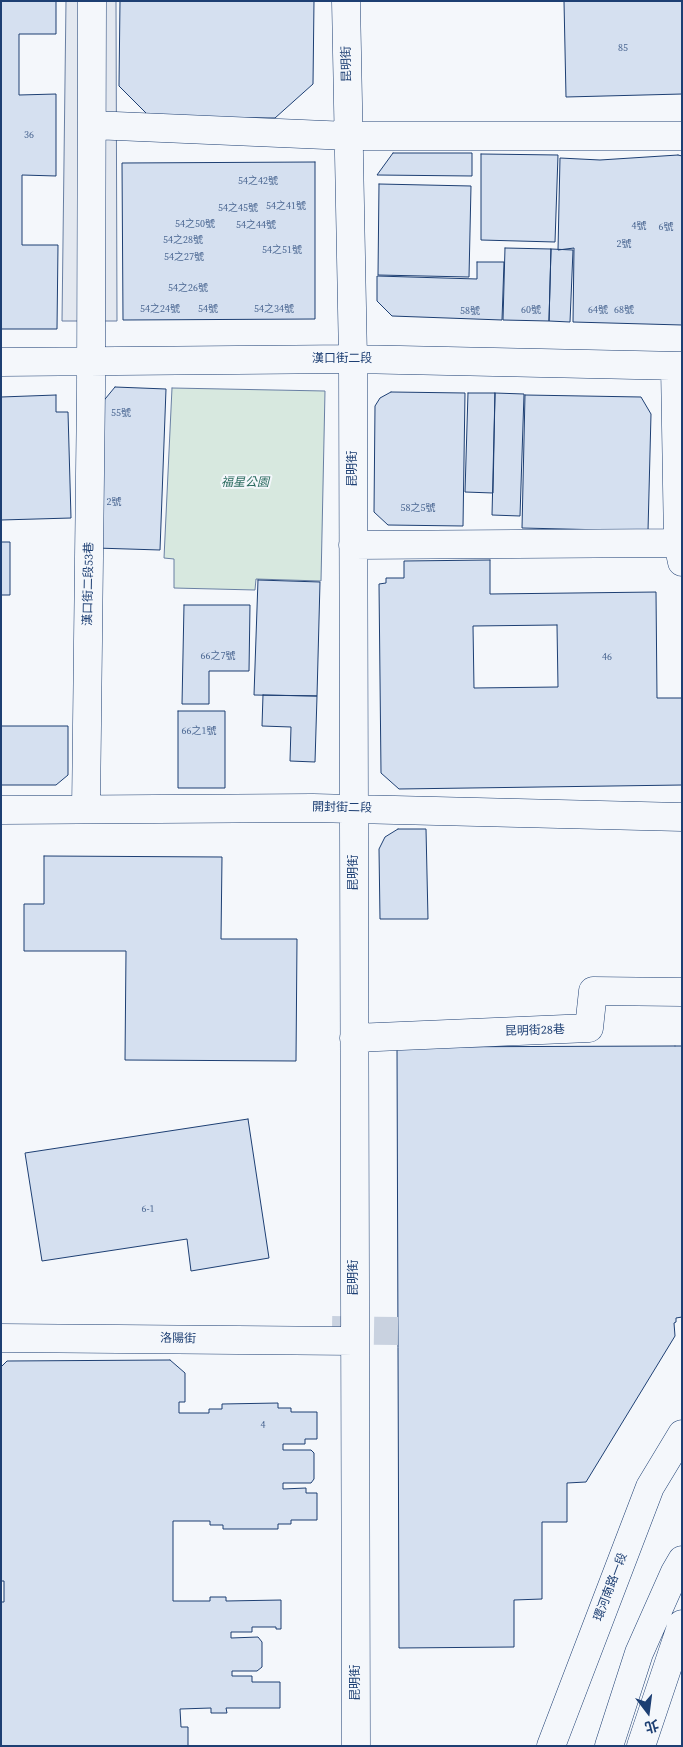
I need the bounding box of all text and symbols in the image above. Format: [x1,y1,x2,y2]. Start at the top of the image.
house number: 85 [618,42,628,54]
street label: 昆明街 [339,46,355,82]
house number: 36 [24,129,34,141]
house number: 54之42號 [238,175,278,187]
house number: 54之41號 [266,200,306,212]
house number: 54之45號 [218,202,258,214]
house number: 54之50號 [175,218,215,230]
house number: 54之44號 [236,219,276,231]
house number: 4號 [632,220,646,232]
house number: 6號 [659,221,673,233]
house number: 54之28號 [163,234,203,246]
house number: 2號 [617,238,631,250]
house number: 54之51號 [262,244,302,256]
house number: 54之27號 [164,251,204,263]
house number: 54之26號 [168,282,208,294]
house number: 54之24號 [140,303,180,315]
house number: 54號 [198,303,218,315]
house number: 54之34號 [254,303,294,315]
house number: 60號 [521,304,541,316]
house number: 64號 [588,304,608,316]
house number: 68號 [614,304,634,316]
house number: 58號 [460,305,480,317]
street label: 漢口街二段 [312,352,372,366]
house number: 55號 [111,407,131,419]
street label: 昆明街 [346,451,360,487]
park label: 福星公園 [221,476,269,490]
house number: 2號 [107,496,121,508]
house number: 58之5號 [401,502,435,514]
street label: 漢口街二段53巷 [81,542,97,626]
house number: 66之7號 [201,650,235,662]
house number: 46 [602,651,612,663]
house number: 66之1號 [182,725,216,737]
street label: 開封街二段 [312,800,372,816]
street label: 昆明街 [347,855,361,891]
street label: 昆明街28巷 [505,1023,565,1039]
house number: 6-1 [141,1203,155,1215]
street label: 昆明街 [347,1260,361,1296]
street label: 洛陽街 [160,1331,196,1347]
house number: 4 [261,1419,265,1431]
street label: 環河南路一段 [591,1551,631,1623]
street label: 昆明街 [349,1665,363,1701]
north arrow [623,1687,673,1737]
text: 北 [643,1715,661,1738]

